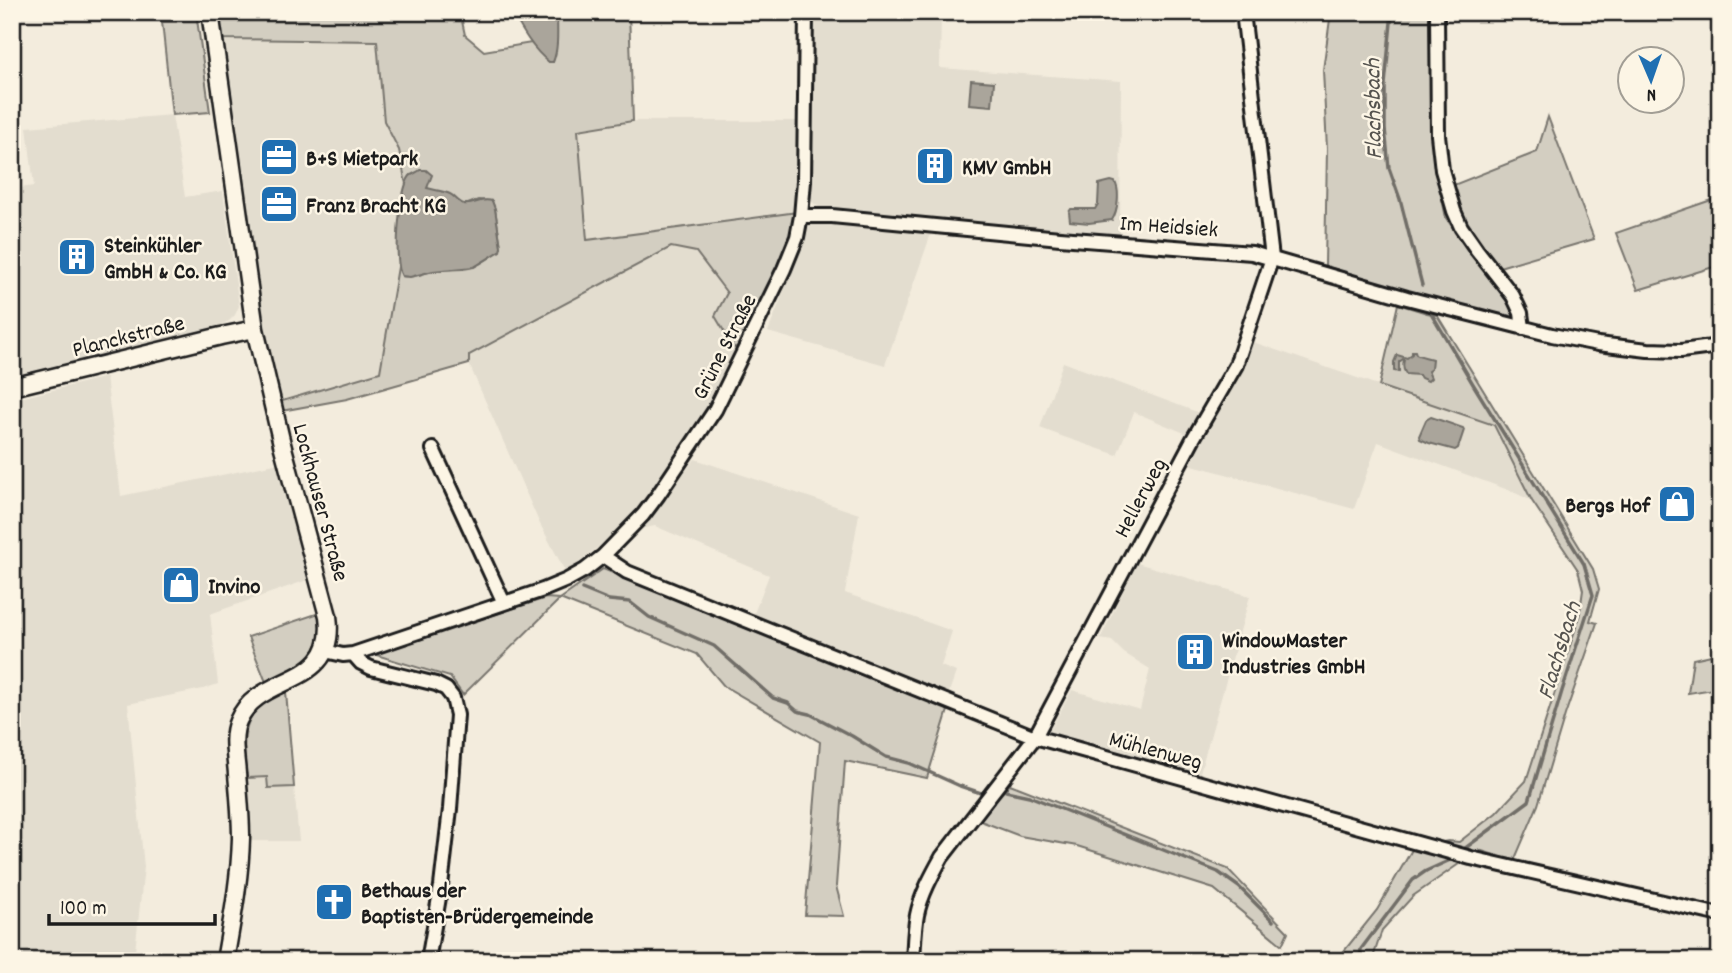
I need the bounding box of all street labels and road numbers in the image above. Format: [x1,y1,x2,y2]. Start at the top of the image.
street label: Im Heidsiek [1118,209,1219,248]
street label: Grüne Straße [685,289,767,406]
street label: Planckstraße [69,309,188,368]
street label: Lockhauser Straße [282,420,356,585]
street label: Hellerweg [1107,453,1177,545]
street label: Mühlenweg [1105,724,1205,781]

